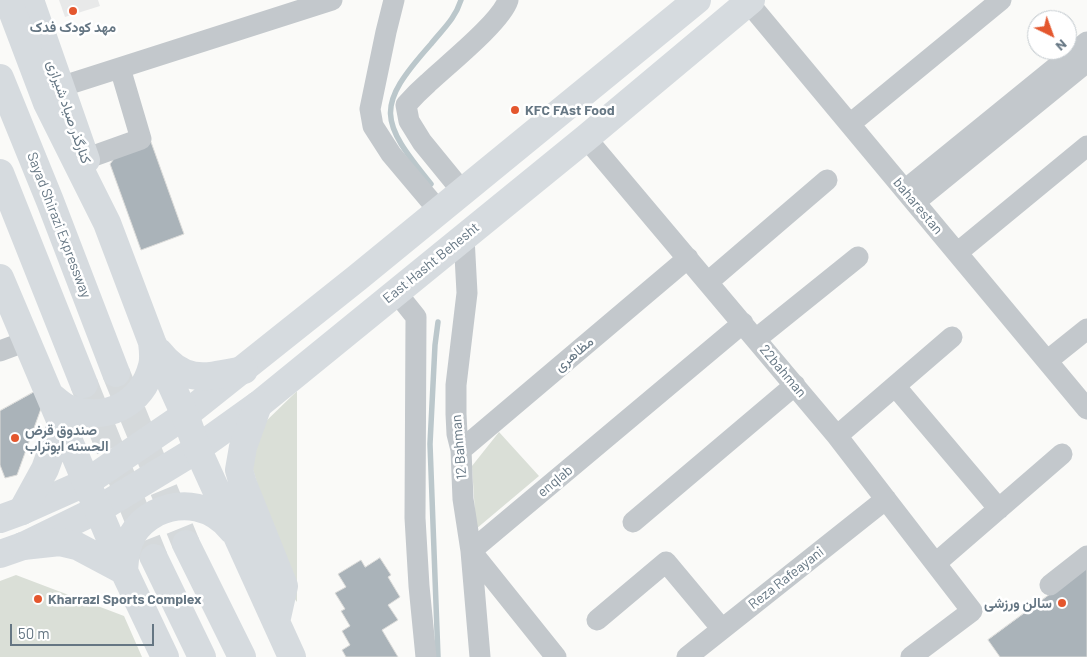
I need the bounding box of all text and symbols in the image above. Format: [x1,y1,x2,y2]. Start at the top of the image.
marker: مهد کودک فدک [67,5,79,17]
north arrow [1027,10,1077,60]
place label: مهد کودک فدک [30,19,116,35]
text: N [1053,36,1071,55]
street label: کنارگذر صیاد شیرازی [43,58,95,166]
place label: KFC FAst Food [525,102,615,118]
marker: KFC FAst Food [509,104,521,116]
street label: Sayad Shirazi Expressway [23,150,95,300]
street label: baharestan [890,174,946,238]
street label: East Hasht Behesht [379,219,483,307]
street label: مظاهری [551,333,597,375]
street label: 22bahman [756,341,810,401]
street label: 12 Bahman [448,414,470,480]
place label: صندوق قرض الحسنه ابوتراب [25,422,109,454]
marker: صندوق قرض الحسنه ابوتراب [9,432,21,444]
street label: enqlab [534,461,576,501]
street label: Reza Rafeayani [745,543,827,613]
place label: Kharrazi Sports Complex [48,591,201,607]
marker: Kharrazi Sports Complex [32,593,44,605]
place label: سالن ورزشی [984,595,1052,611]
marker: سالن ورزشی [1056,597,1068,609]
scale bar [12,614,156,646]
text: 50 m [18,624,50,642]

